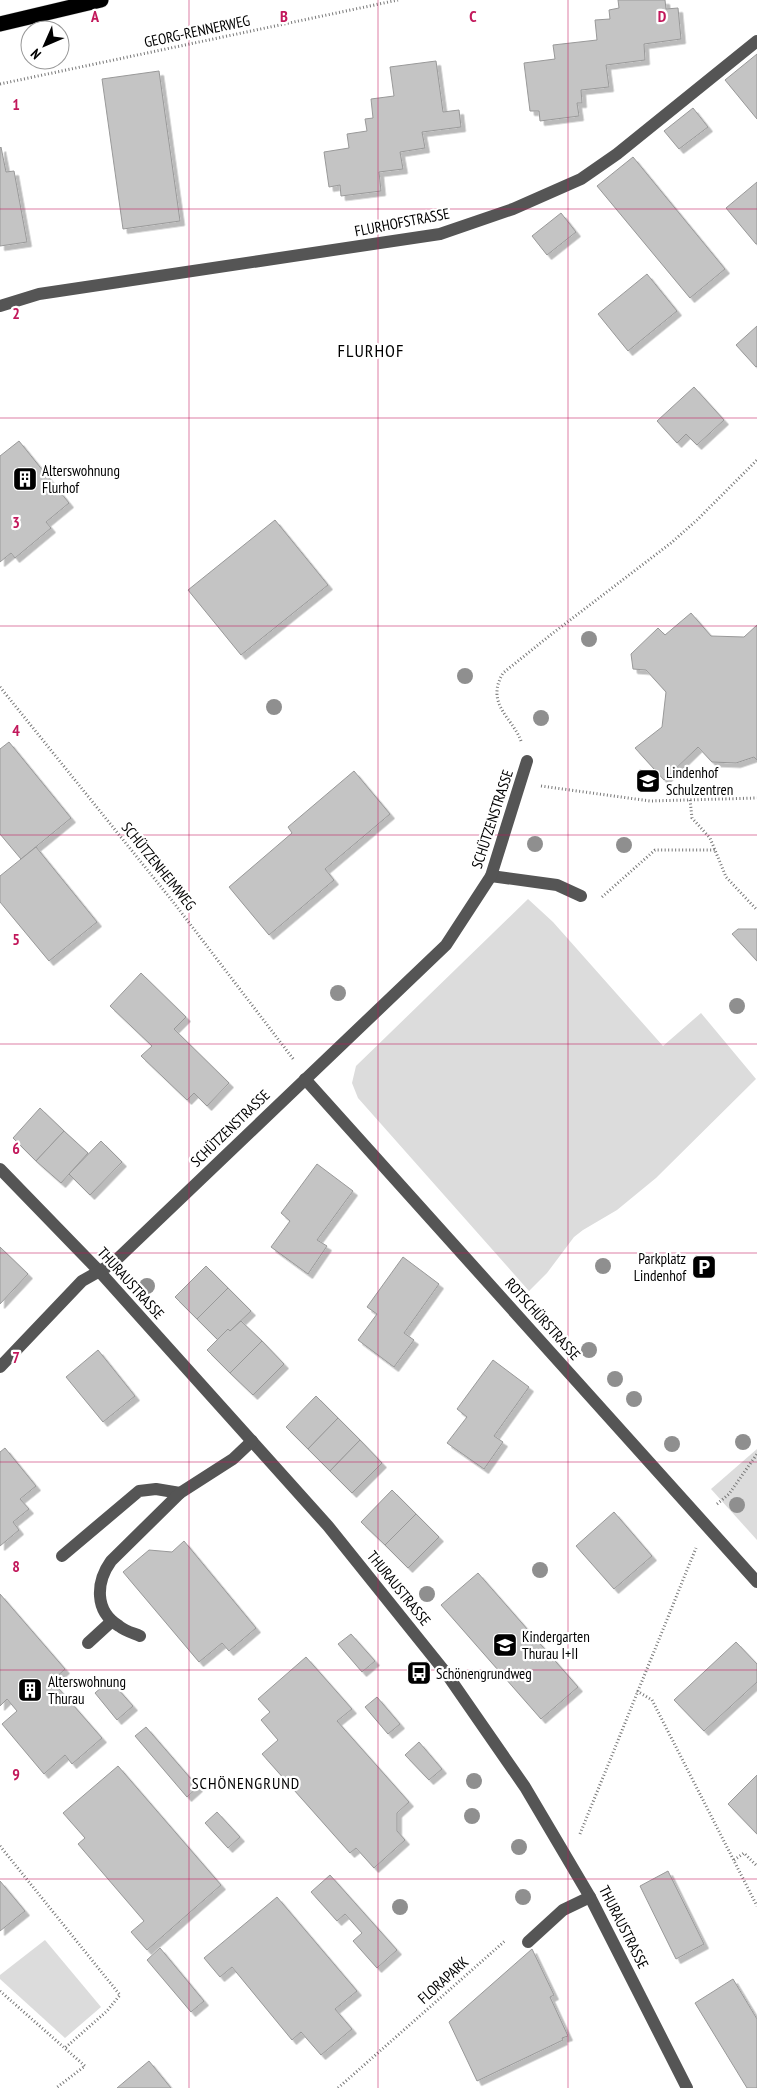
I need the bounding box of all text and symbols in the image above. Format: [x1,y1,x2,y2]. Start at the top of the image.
text: A [90,6,100,26]
text: B [280,6,288,26]
text: C [469,6,477,26]
text: D [658,6,667,26]
street label: GEORG-RENNERWEG [142,11,252,51]
north arrow [20,20,70,70]
text: N [27,45,45,63]
text: 1 [12,94,20,114]
street label: FLURHOFSTRASSE [353,203,451,241]
text: 2 [12,303,20,323]
district label: FLURHOF [338,339,404,362]
place label: Alterswohnung Flurhof [42,461,120,497]
building icon: Alterswohnung Flurhof [12,466,38,492]
text: 3 [12,512,20,532]
text: 4 [12,720,20,740]
place label: Lindenhof Schulzentren [666,763,733,799]
street label: SCHÜTZENSTRASSE [467,767,517,871]
school or university icon: Lindenhof Schulzentren [635,768,661,794]
street label: SCHÜTZENHEIMWEG [118,818,200,914]
text: 5 [12,929,20,949]
street label: SCHÜTZENSTRASSE [186,1085,274,1171]
text: 6 [12,1138,20,1158]
street label: THURAUSTRASSE [94,1243,168,1323]
place label: Parkplatz Lindenhof [634,1249,687,1285]
parking icon: Parkplatz Lindenhof [691,1254,717,1280]
street label: ROTSCHÜRSTRASSE [501,1274,585,1364]
text: 7 [12,1347,20,1367]
street label: THURAUSTRASSE [363,1547,435,1629]
text: 8 [12,1556,20,1576]
place label: Kindergarten Thurau I+II [522,1627,590,1663]
school or university icon: Kindergarten Thurau I+II [492,1632,518,1658]
bus stop icon: Schönengrundweg [406,1660,432,1686]
place label: Schönengrundweg [436,1664,532,1683]
place label: Alterswohnung Thurau [48,1672,126,1708]
building icon: Alterswohnung Thurau [17,1677,43,1703]
text: 9 [12,1764,20,1784]
district label: SCHÖNENGRUND [192,1773,300,1793]
street label: THURAUSTRASSE [595,1882,653,1972]
street label: FLORAPARK [414,1952,473,2008]

